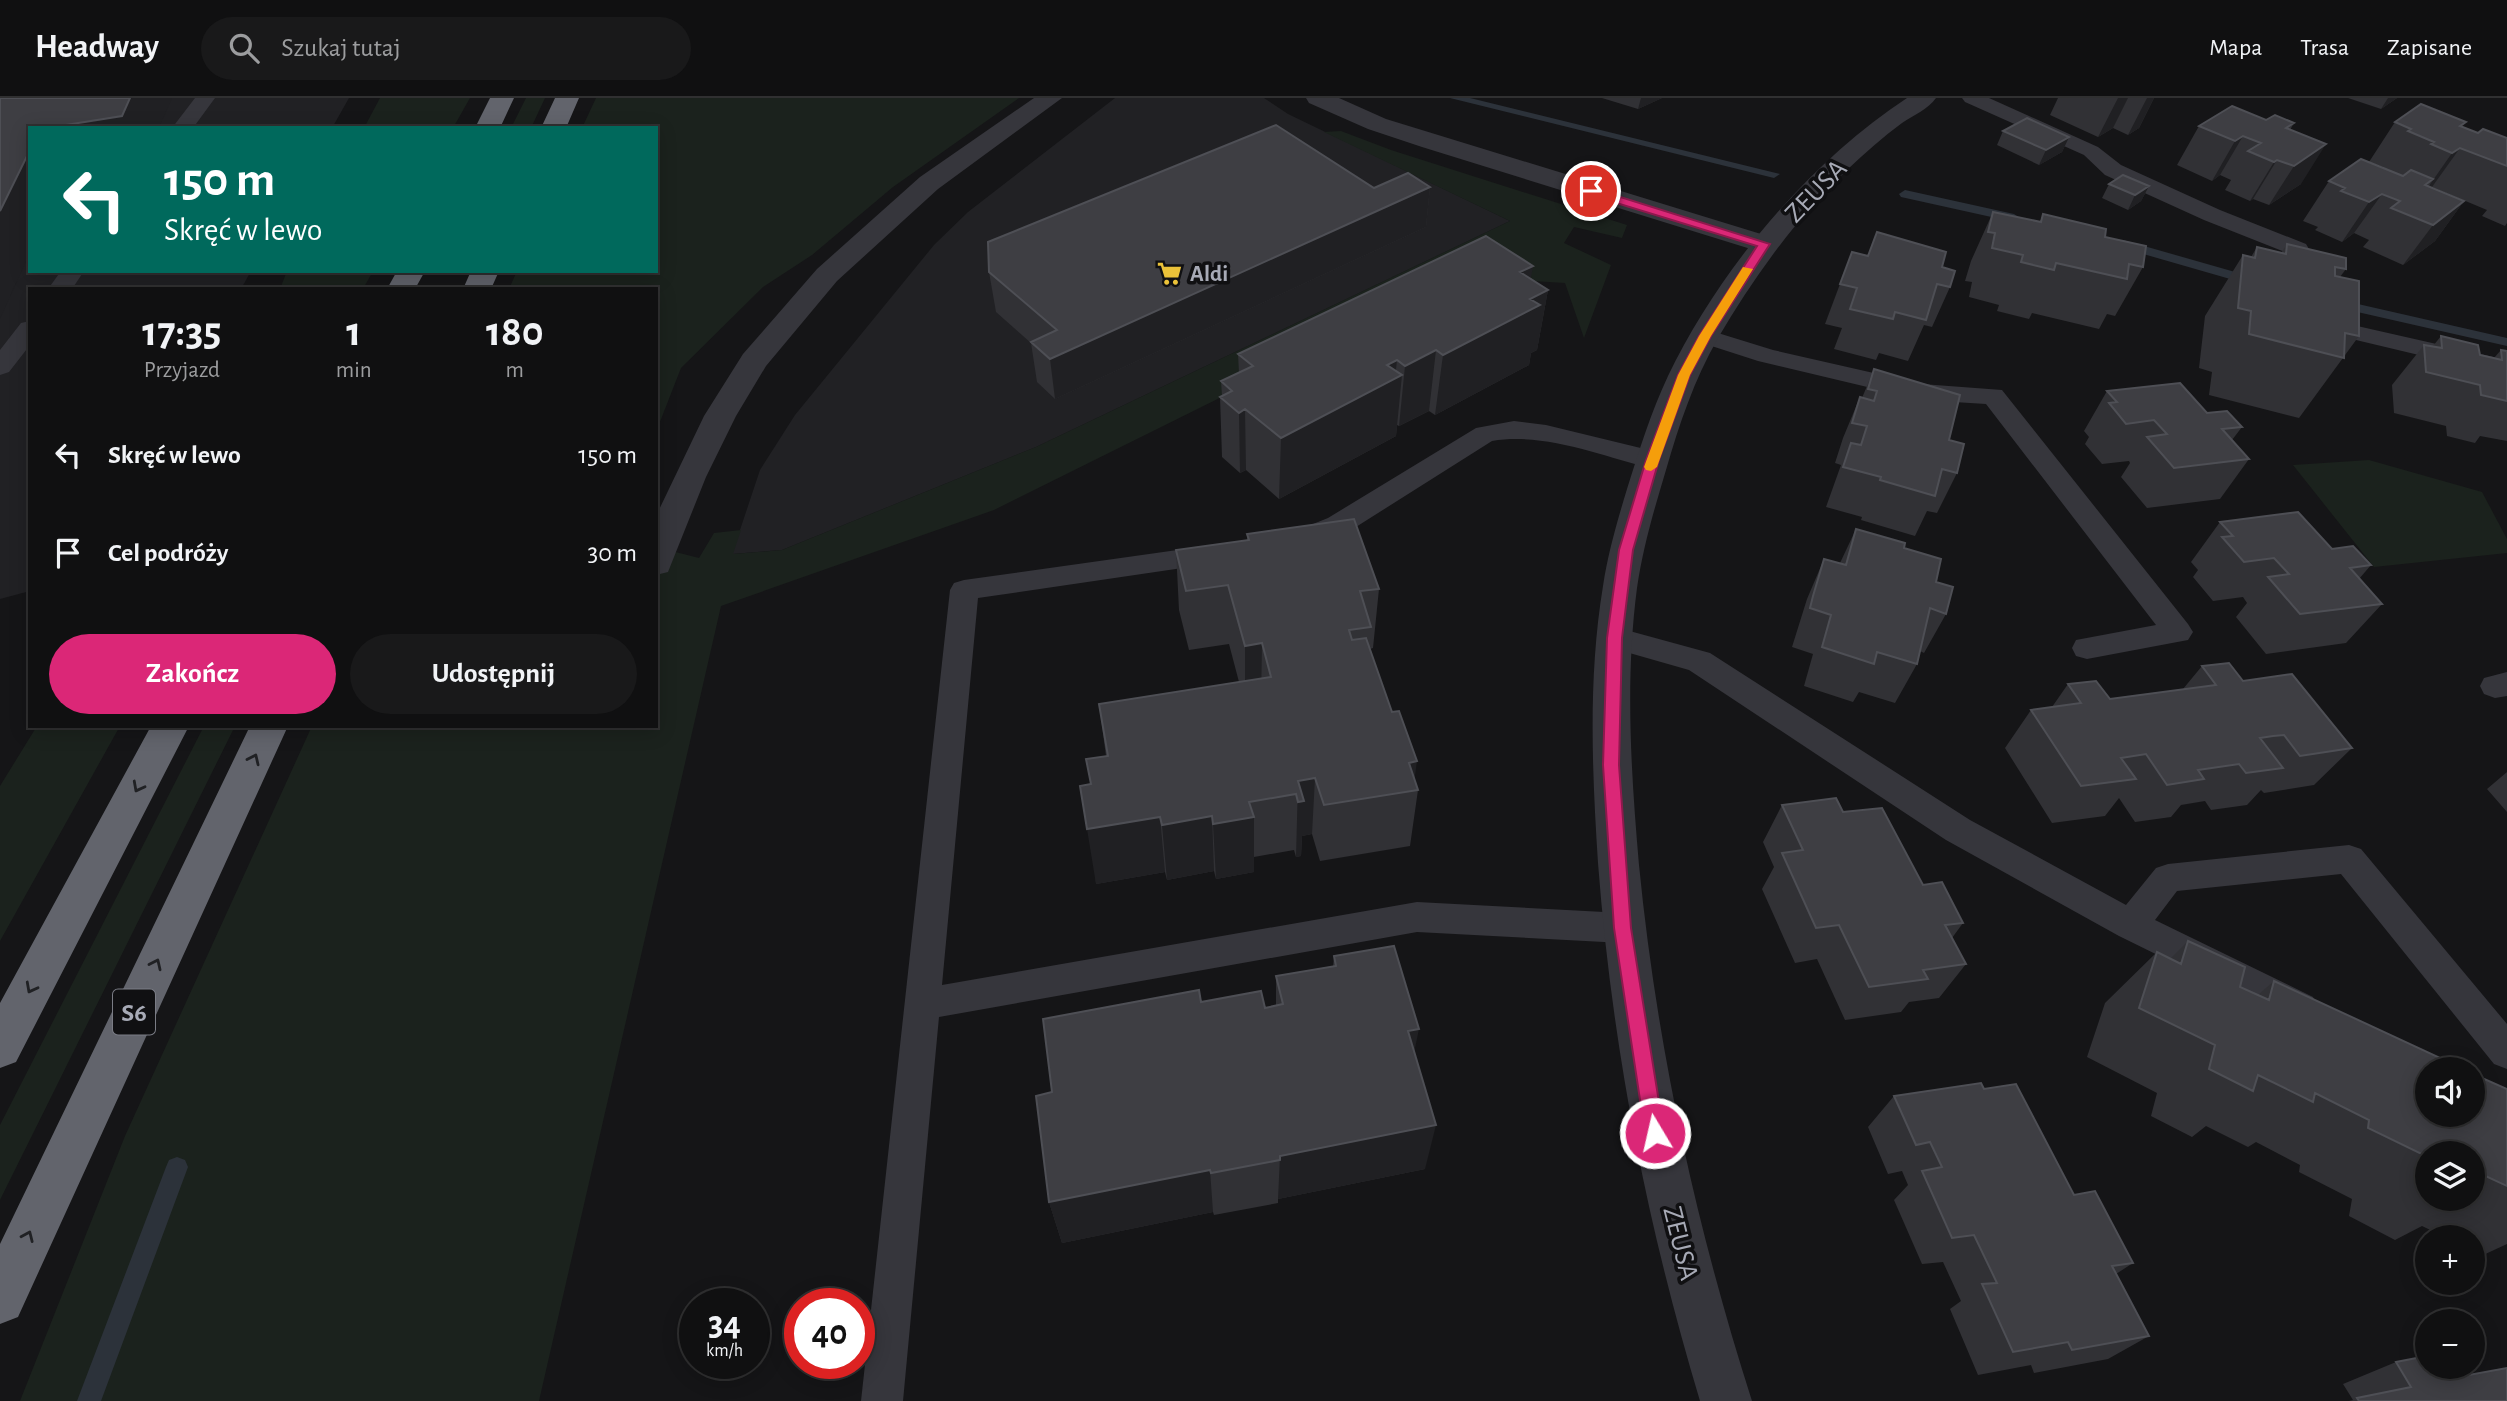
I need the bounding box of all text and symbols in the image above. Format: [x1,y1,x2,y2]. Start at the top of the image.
search box [201,17,691,80]
icon: search [225,29,263,67]
text: Headway [35,31,159,64]
text: Szukaj tutaj [281,35,401,61]
text: Mapa [2209,36,2262,60]
text: Trasa [2300,36,2349,60]
text: Zapisane [2387,36,2472,60]
icon: left [49,154,140,245]
street label: ZEUSA [1780,155,1853,228]
text: 150 m [164,156,275,205]
pin [1561,161,1621,221]
icon: arrive [1572,172,1610,210]
text: Skręć w lewo [164,214,322,246]
supermarket icon: Aldi [1156,259,1184,287]
place label: Aldi [1190,263,1228,286]
text: 17:35 [142,311,221,353]
text: 1 [346,311,361,353]
text: 180 [486,311,544,353]
text: Przyjazd [144,359,220,382]
text: min [336,359,372,382]
text: m [506,359,524,382]
icon: left [49,436,87,474]
text: Skręć w lewo [108,442,241,468]
text: 150 m [578,442,637,468]
icon: arrive [49,534,87,572]
text: Cel podróży [108,540,228,566]
text: 30 m [587,540,637,566]
button: Zakończ [49,634,336,714]
button: Udostępnij [350,634,637,714]
one-way arrow [246,754,260,766]
one-way arrow [132,779,146,792]
one-way arrow [148,959,162,971]
one-way arrow [26,981,40,993]
road number: S6 [113,990,155,1035]
map controls [2415,1057,2485,1379]
button: sound [2415,1057,2485,1127]
position arrow [1618,1096,1692,1170]
button: layers [2415,1141,2485,1211]
street label: ZEUSA [1657,1204,1703,1283]
button: + [2415,1225,2485,1295]
one-way arrow [20,1231,34,1244]
speed limit sign: 40 [784,1288,875,1379]
text: 34 [708,1307,741,1342]
button: − [2415,1309,2485,1379]
text: km/h [706,1342,743,1360]

